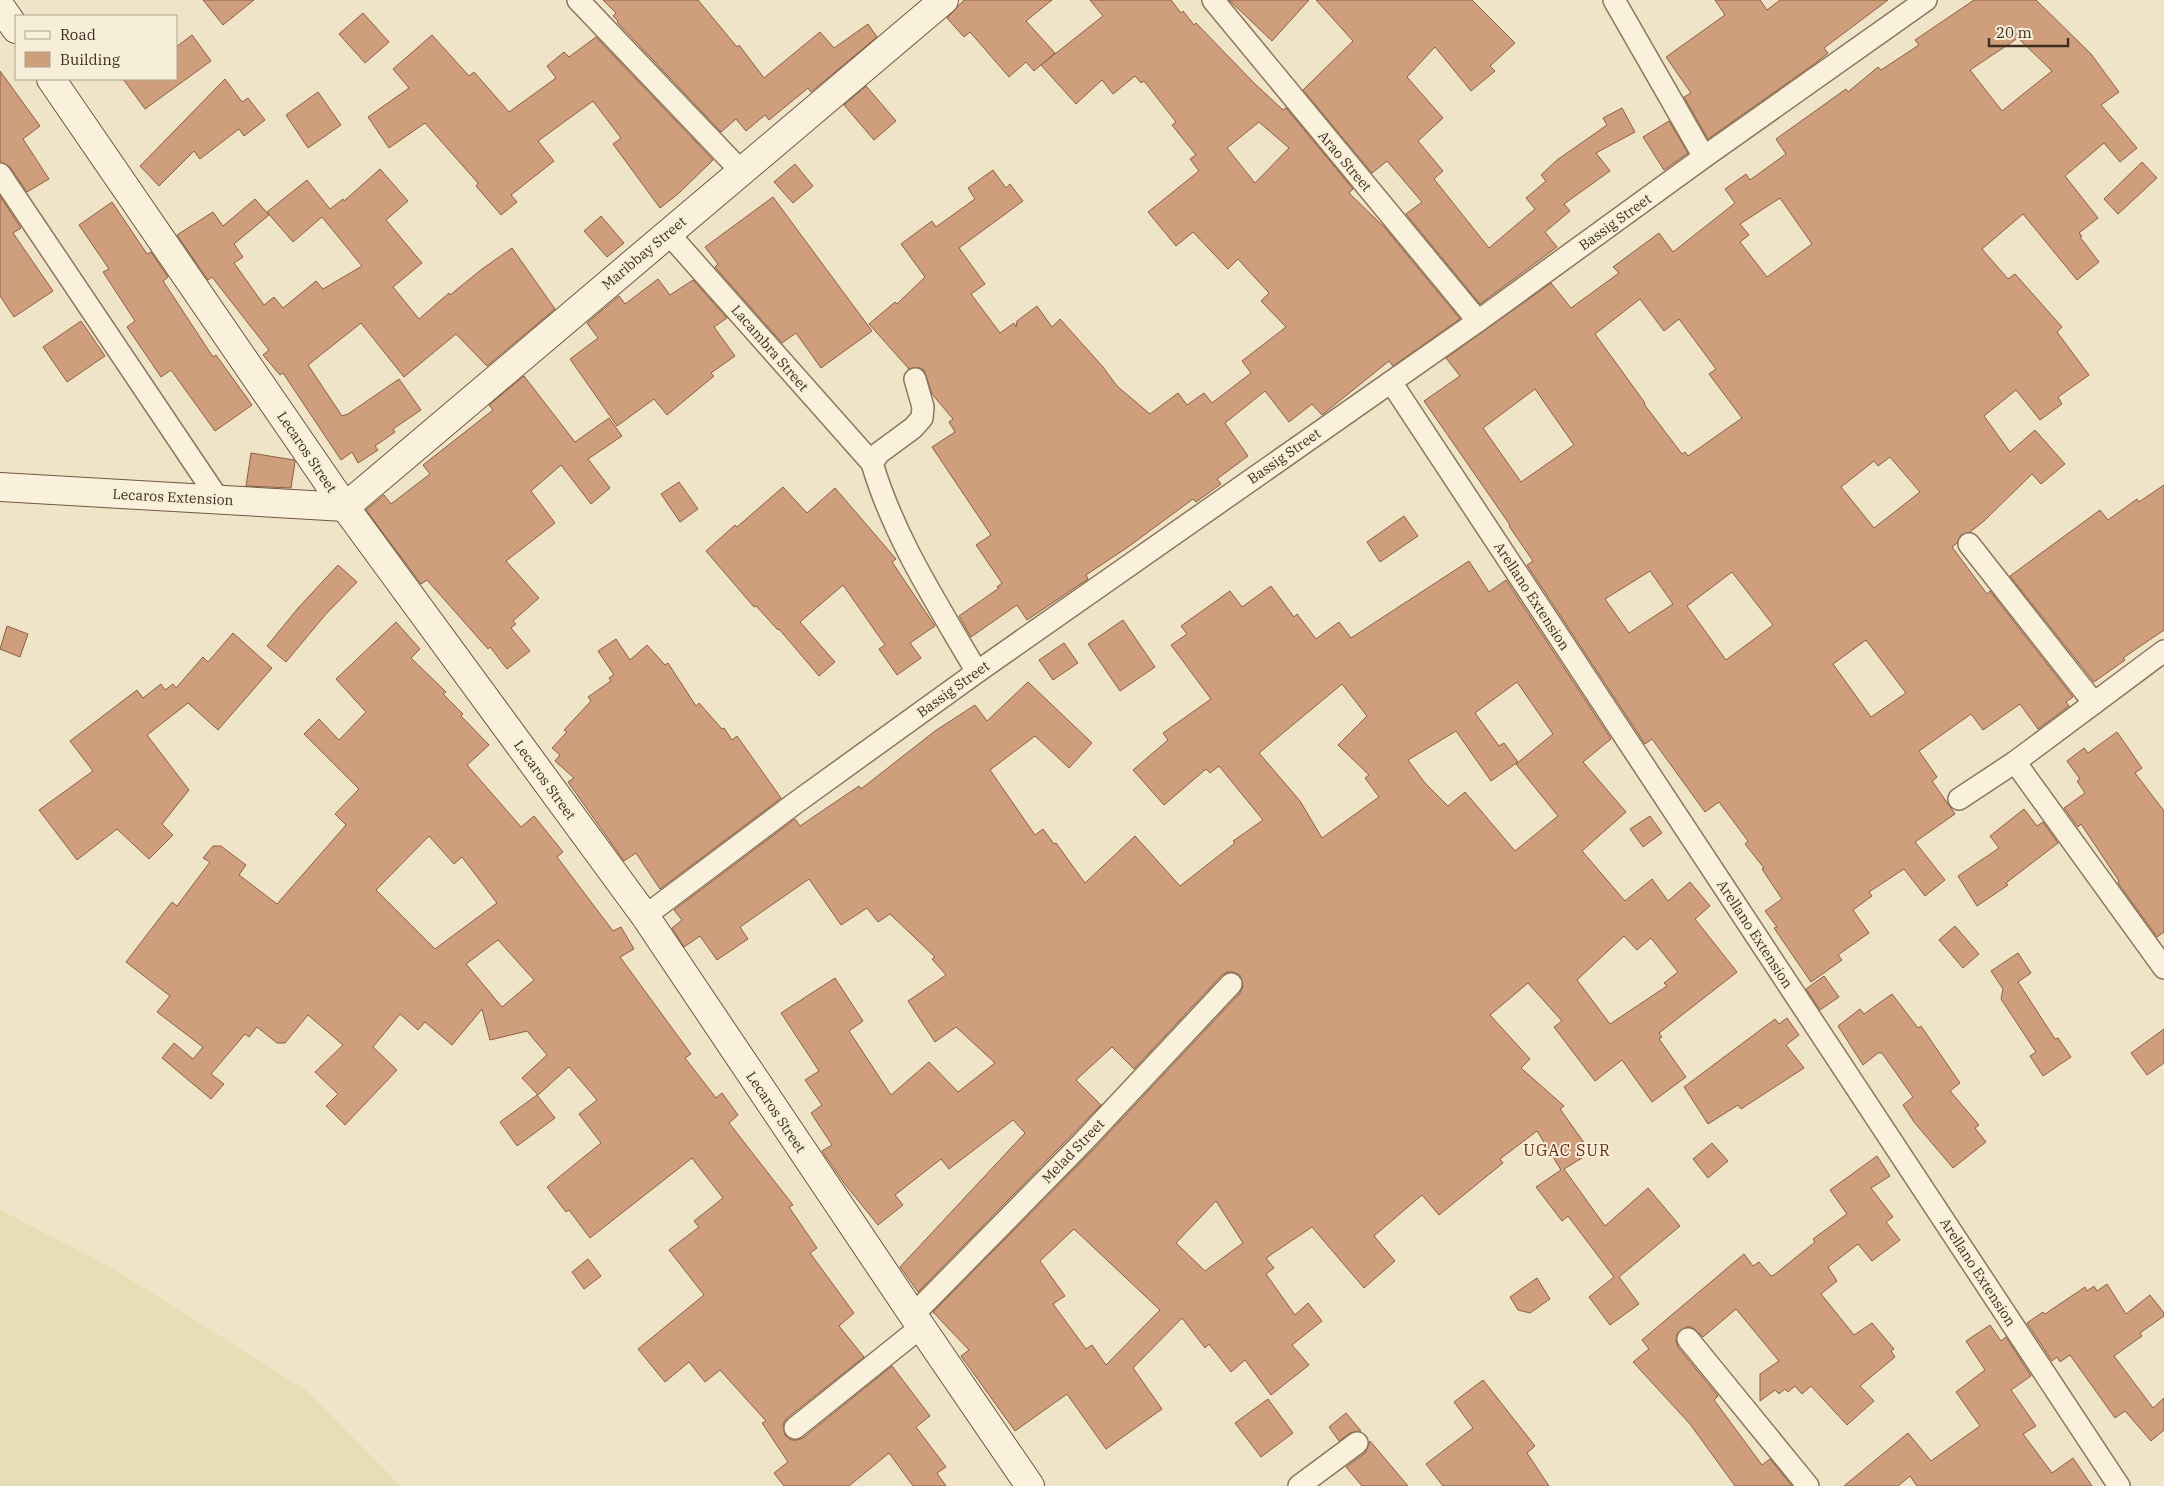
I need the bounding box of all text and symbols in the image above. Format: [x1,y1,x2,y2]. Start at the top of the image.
legend [15,15,178,80]
scale bar [1989,15,2068,47]
text: 20 m [1996,23,2032,42]
text: Road [60,25,96,44]
text: Building [60,50,120,69]
street label: Arao Street [1314,127,1376,195]
street label: Bassig Street [1575,190,1655,254]
street label: Maribbay Street [598,212,690,294]
street label: Lacambra Street [727,301,813,395]
street label: Lecaros Street [273,408,341,496]
street label: Bassig Street [1244,424,1324,488]
street label: Lecaros Extension [112,485,234,509]
street label: Arellano Extension [1490,538,1574,654]
street label: Bassig Street [913,657,993,721]
street label: Lecaros Street [510,737,580,823]
street label: Arellano Extension [1713,876,1797,992]
street label: Lecaros Street [742,1068,810,1156]
street label: Melad Street [1038,1115,1108,1187]
district label: UGAC SUR [1523,1140,1611,1160]
street label: Arellano Extension [1936,1214,2020,1330]

